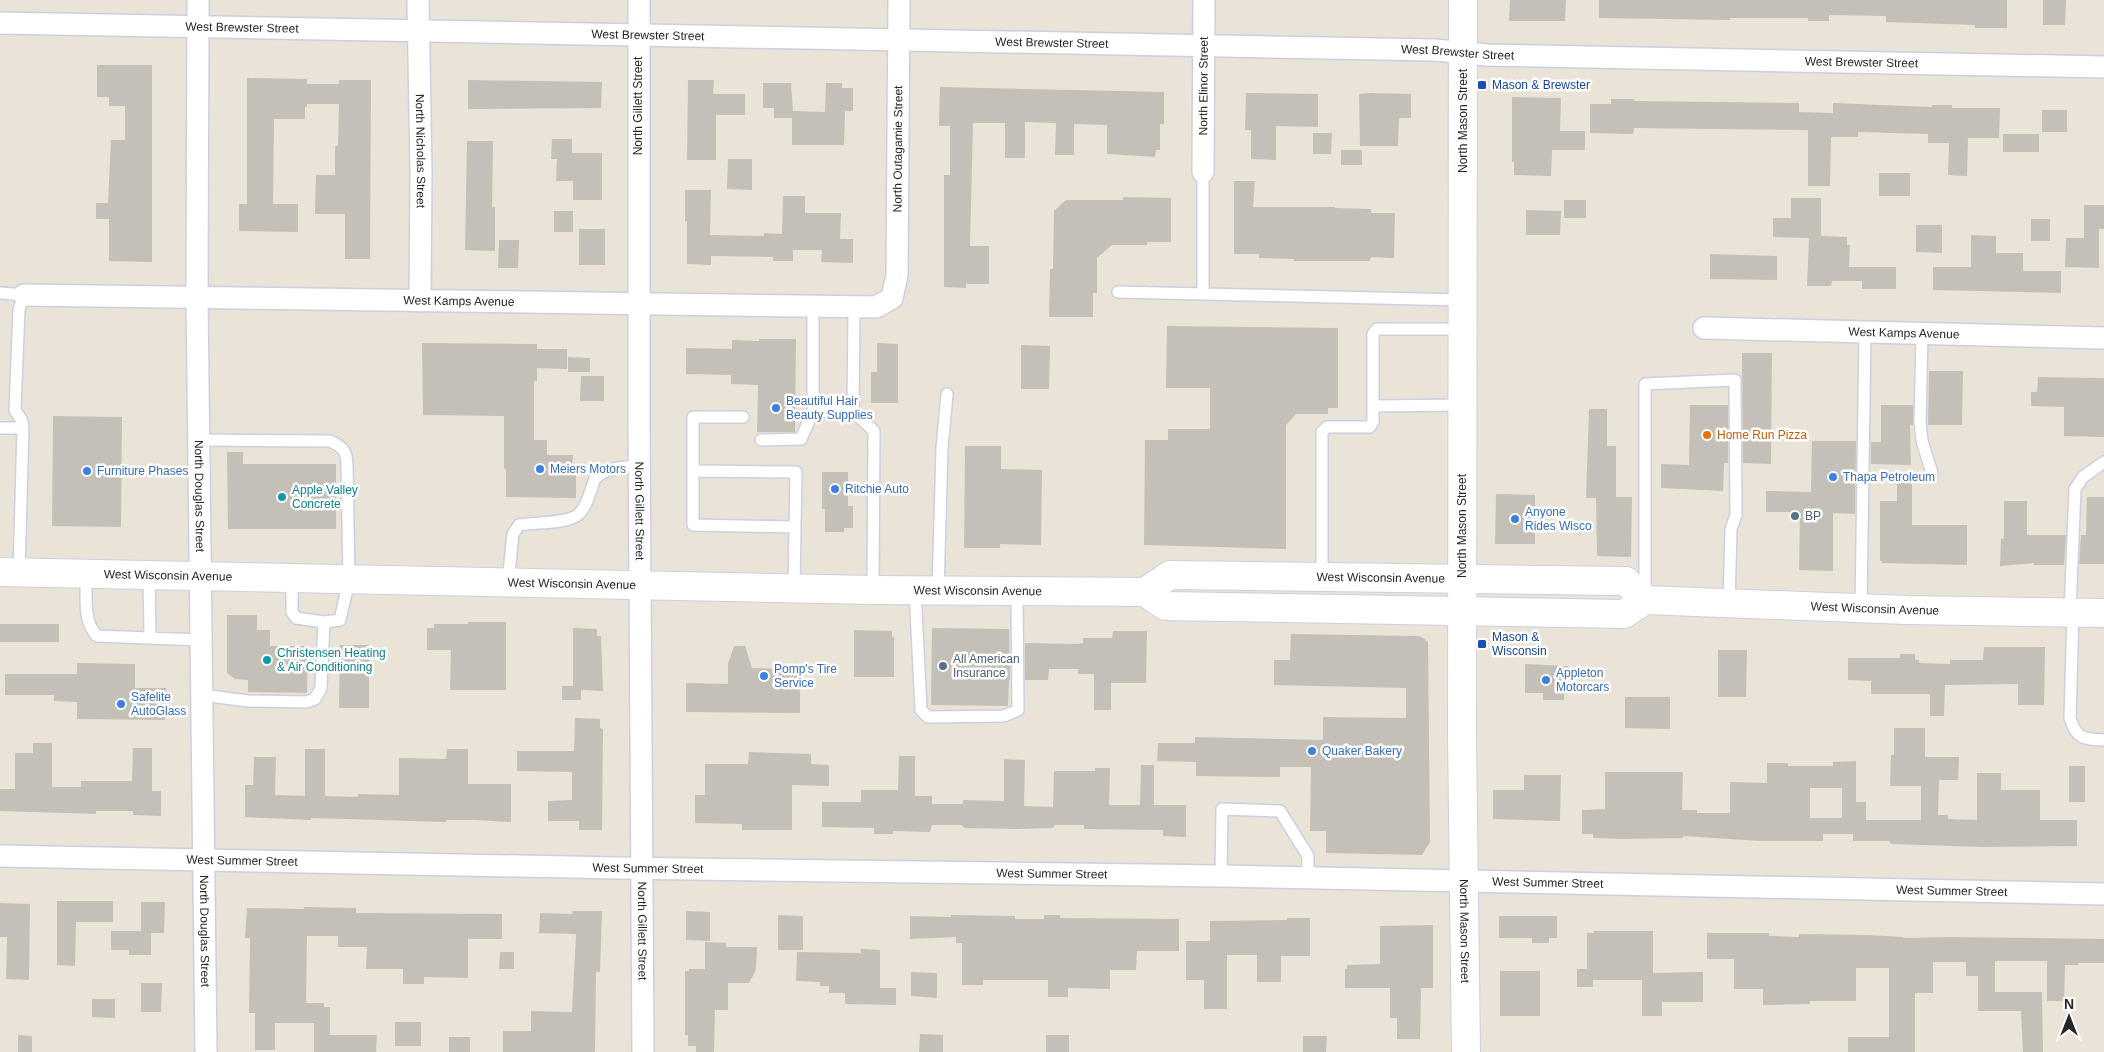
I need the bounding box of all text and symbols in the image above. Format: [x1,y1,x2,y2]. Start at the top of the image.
street label: West Brewster Street [185,19,299,36]
street label: West Brewster Street [591,27,705,43]
street label: West Brewster Street [995,35,1109,51]
street label: North Elinor Street [1196,36,1211,135]
street label: West Brewster Street [1401,42,1515,63]
street label: West Brewster Street [1805,54,1919,70]
street label: North Gillett Street [631,56,645,155]
street label: North Mason Street [1456,68,1470,173]
place label: Mason & Brewster [1492,78,1590,92]
marker: Mason & Brewster [1476,79,1488,91]
street label: North Outagamie Street [890,85,905,213]
street label: North Nicholas Street [413,94,428,209]
street label: West Kamps Avenue [403,293,515,309]
street label: West Kamps Avenue [1848,325,1960,341]
place label: Beautiful Hair Beauty Supplies [786,394,873,422]
marker: Beautiful Hair Beauty Supplies [770,402,782,414]
place label: Home Run Pizza [1717,428,1807,442]
marker: Home Run Pizza [1701,429,1713,441]
street label: North Douglas Street [192,440,207,553]
place label: Meiers Motors [550,462,626,476]
street label: North Gillett Street [632,462,647,561]
marker: Meiers Motors [534,463,546,475]
place label: Furniture Phases [97,464,188,478]
marker: Furniture Phases [81,465,93,477]
place label: Thapa Petroleum [1843,470,1935,484]
marker: Thapa Petroleum [1827,471,1839,483]
street label: North Mason Street [1455,473,1469,578]
place label: Ritchie Auto [845,482,909,496]
place label: Apple Valley Concrete [292,483,358,511]
marker: Ritchie Auto [829,483,841,495]
marker: Apple Valley Concrete [276,491,288,503]
place label: Anyone Rides Wisco [1525,505,1592,533]
place label: BP [1805,509,1821,523]
marker: BP [1789,510,1801,522]
marker: Anyone Rides Wisco [1509,513,1521,525]
street label: West Wisconsin Avenue [104,567,233,584]
street label: West Wisconsin Avenue [1316,570,1445,586]
street label: West Wisconsin Avenue [508,575,637,592]
street label: West Wisconsin Avenue [914,583,1042,598]
street label: West Wisconsin Avenue [1810,599,1940,617]
place label: Mason & Wisconsin [1492,630,1547,658]
marker: Mason & Wisconsin [1476,638,1488,650]
place label: Christensen Heating & Air Conditioning [277,646,386,674]
place label: All American Insurance [953,652,1020,680]
marker: Christensen Heating & Air Conditioning [261,654,273,666]
marker: All American Insurance [937,660,949,672]
place label: Pomp's Tire Service [774,662,837,690]
place label: Appleton Motorcars [1556,666,1609,694]
marker: Pomp's Tire Service [758,670,770,682]
marker: Appleton Motorcars [1540,674,1552,686]
place label: Safelite AutoGlass [131,690,186,718]
marker: Safelite AutoGlass [115,698,127,710]
place label: Quaker Bakery [1322,744,1402,758]
marker: Quaker Bakery [1306,745,1318,757]
street label: West Summer Street [186,853,298,869]
street label: West Summer Street [592,861,704,876]
street label: West Summer Street [996,866,1108,882]
street label: North Douglas Street [197,875,212,988]
street label: West Summer Street [1492,875,1604,891]
street label: North Mason Street [1457,879,1472,984]
street label: North Gillett Street [635,882,650,981]
street label: West Summer Street [1896,883,2008,899]
north arrow [2044,992,2094,1042]
text: N [2064,996,2074,1012]

